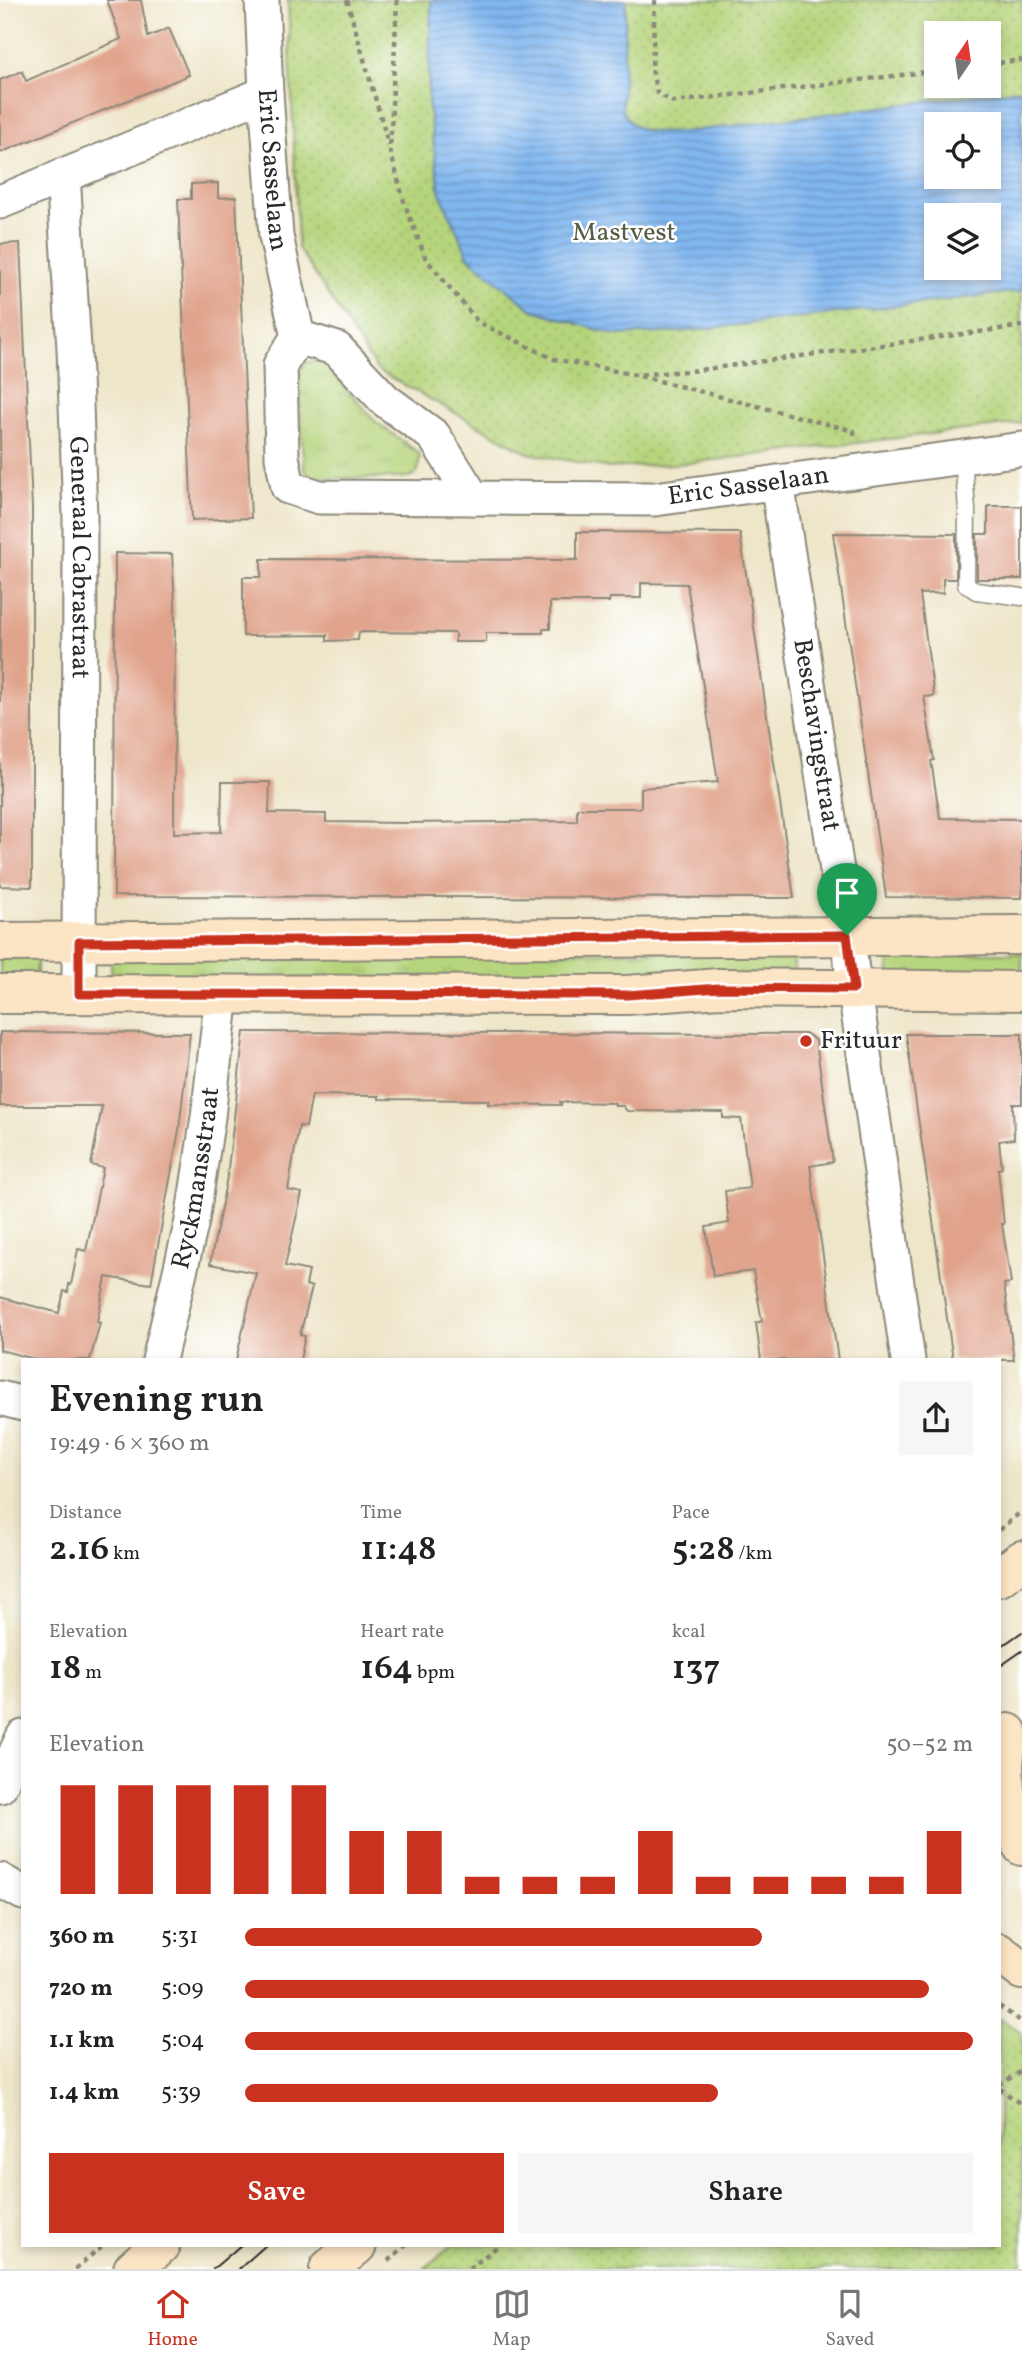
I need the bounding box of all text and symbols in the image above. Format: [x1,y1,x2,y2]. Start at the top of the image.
north arrow [924,21,1001,98]
map controls [924,21,1001,280]
street label: Eric Sasselaan [248,87,297,254]
button: locate [924,112,1001,189]
button: layers [924,203,1001,280]
park label: Mastvest [572,215,676,251]
street label: Generaal Cabrastraat [59,436,98,679]
street label: Eric Sasselaan [666,457,831,515]
street label: Beschavingstraat [783,636,849,834]
pin [817,863,877,935]
icon: arrive [828,874,866,912]
place label: Frituur [820,1023,902,1059]
marker: Frituur [798,1033,814,1049]
street label: Ryckmansstraat [163,1085,229,1273]
text: Evening run [49,1375,264,1428]
button: share [899,1381,973,1455]
text: 19:49 · 6 × 360 m [49,1428,210,1460]
text: Distance [49,1500,122,1526]
text: Time [360,1500,402,1526]
text: Pace [672,1500,710,1526]
text: 2.16 [49,1526,109,1574]
text: 11:48 [360,1526,437,1574]
text: 5:28 [672,1526,735,1574]
text: km [109,1541,140,1567]
text: /km [735,1541,773,1567]
text: Elevation [49,1619,128,1645]
text: Heart rate [360,1619,444,1645]
text: kcal [672,1619,705,1645]
text: 18 [49,1645,81,1693]
text: 164 [360,1645,413,1693]
text: 137 [672,1645,720,1693]
text: m [81,1660,102,1686]
text: bpm [413,1660,455,1686]
text: Elevation [49,1729,145,1761]
text: 50–52 m [886,1729,973,1761]
text: 360 m [49,1921,114,1953]
text: 5:31 [161,1921,198,1953]
text: 720 m [49,1973,113,2005]
text: 5:09 [161,1973,203,2005]
text: 1.1 km [49,2025,115,2057]
text: 5:04 [161,2025,204,2057]
text: 1.4 km [49,2077,120,2109]
text: 5:39 [161,2077,201,2109]
button: Save [49,2153,504,2233]
button: Share [518,2153,973,2233]
tab: Home [147,2285,198,2353]
tab: Map [493,2285,531,2353]
tab: Saved [826,2285,875,2353]

